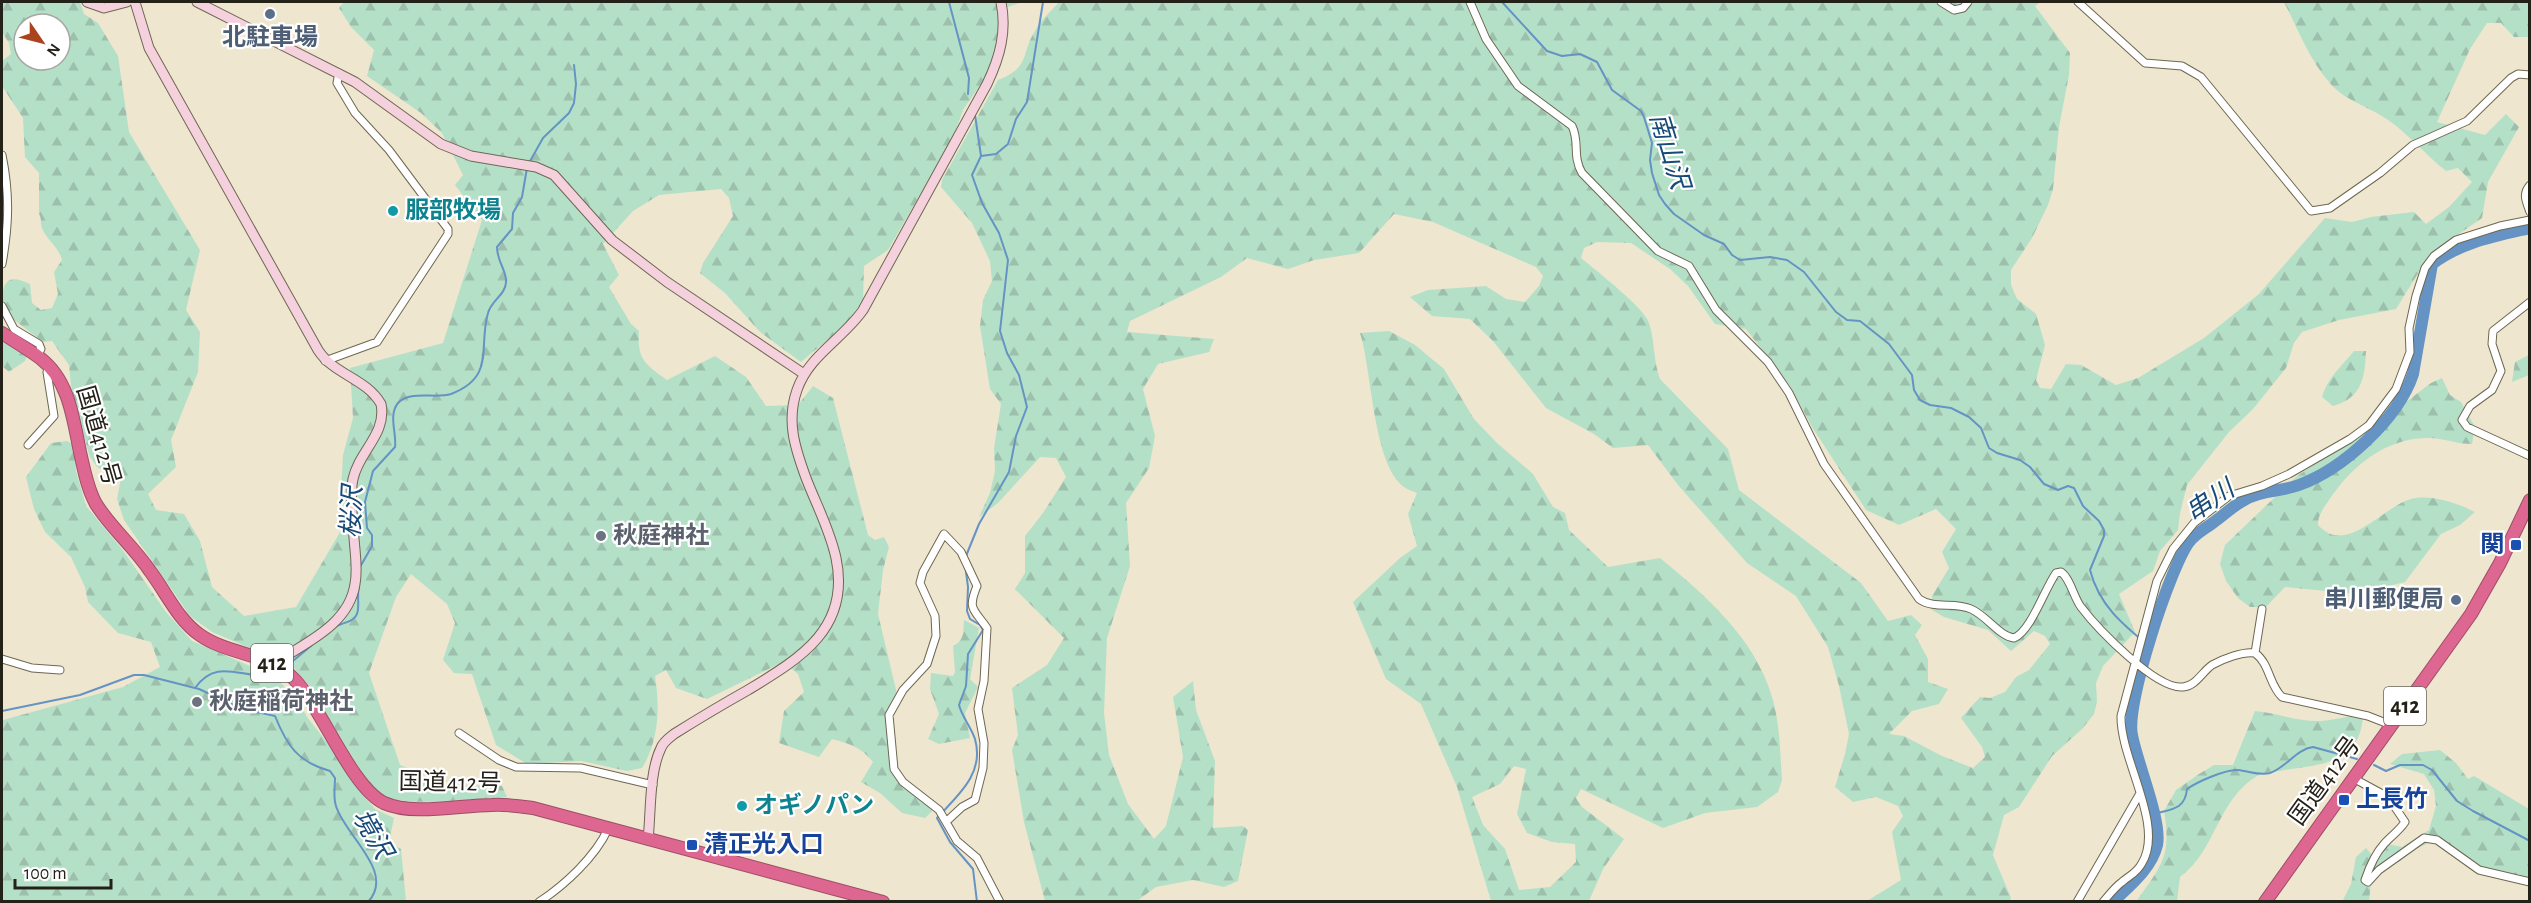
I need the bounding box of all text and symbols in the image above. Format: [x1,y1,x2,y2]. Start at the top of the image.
marker: 北駐車場 [263,7,277,21]
north arrow [12,12,72,72]
place label: 北駐車場 [222,24,318,50]
text: N [44,41,63,59]
water label: 南山沢 [1645,110,1695,195]
place label: 服部牧場 [405,197,501,223]
marker: 服部牧場 [386,204,400,218]
street label: 国道412号 [72,383,126,489]
water label: 串川 [2181,473,2241,526]
water label: 桜沢 [337,482,366,539]
place label: 秋庭神社 [613,522,709,548]
marker: 秋庭神社 [594,529,608,543]
place label: 関 [2480,532,2504,557]
marker: 関 [2509,538,2523,552]
place label: 串川郵便局 [2324,586,2444,612]
marker: 串川郵便局 [2449,593,2463,607]
road number: 412 [251,644,293,682]
road number: 412 [2384,687,2426,725]
place label: 秋庭稲荷神社 [209,688,353,714]
marker: 秋庭稲荷神社 [190,695,204,709]
street label: 国道412号 [2283,731,2365,830]
street label: 国道412号 [398,768,502,796]
place label: 上長竹 [2356,786,2428,812]
place label: オギノパン [754,792,874,818]
marker: 上長竹 [2337,793,2351,807]
marker: オギノパン [735,799,749,813]
water label: 境沢 [348,804,399,866]
place label: 清正光入口 [704,831,824,857]
marker: 清正光入口 [685,838,699,852]
scale bar [15,852,111,890]
text: 100 m [24,865,67,883]

